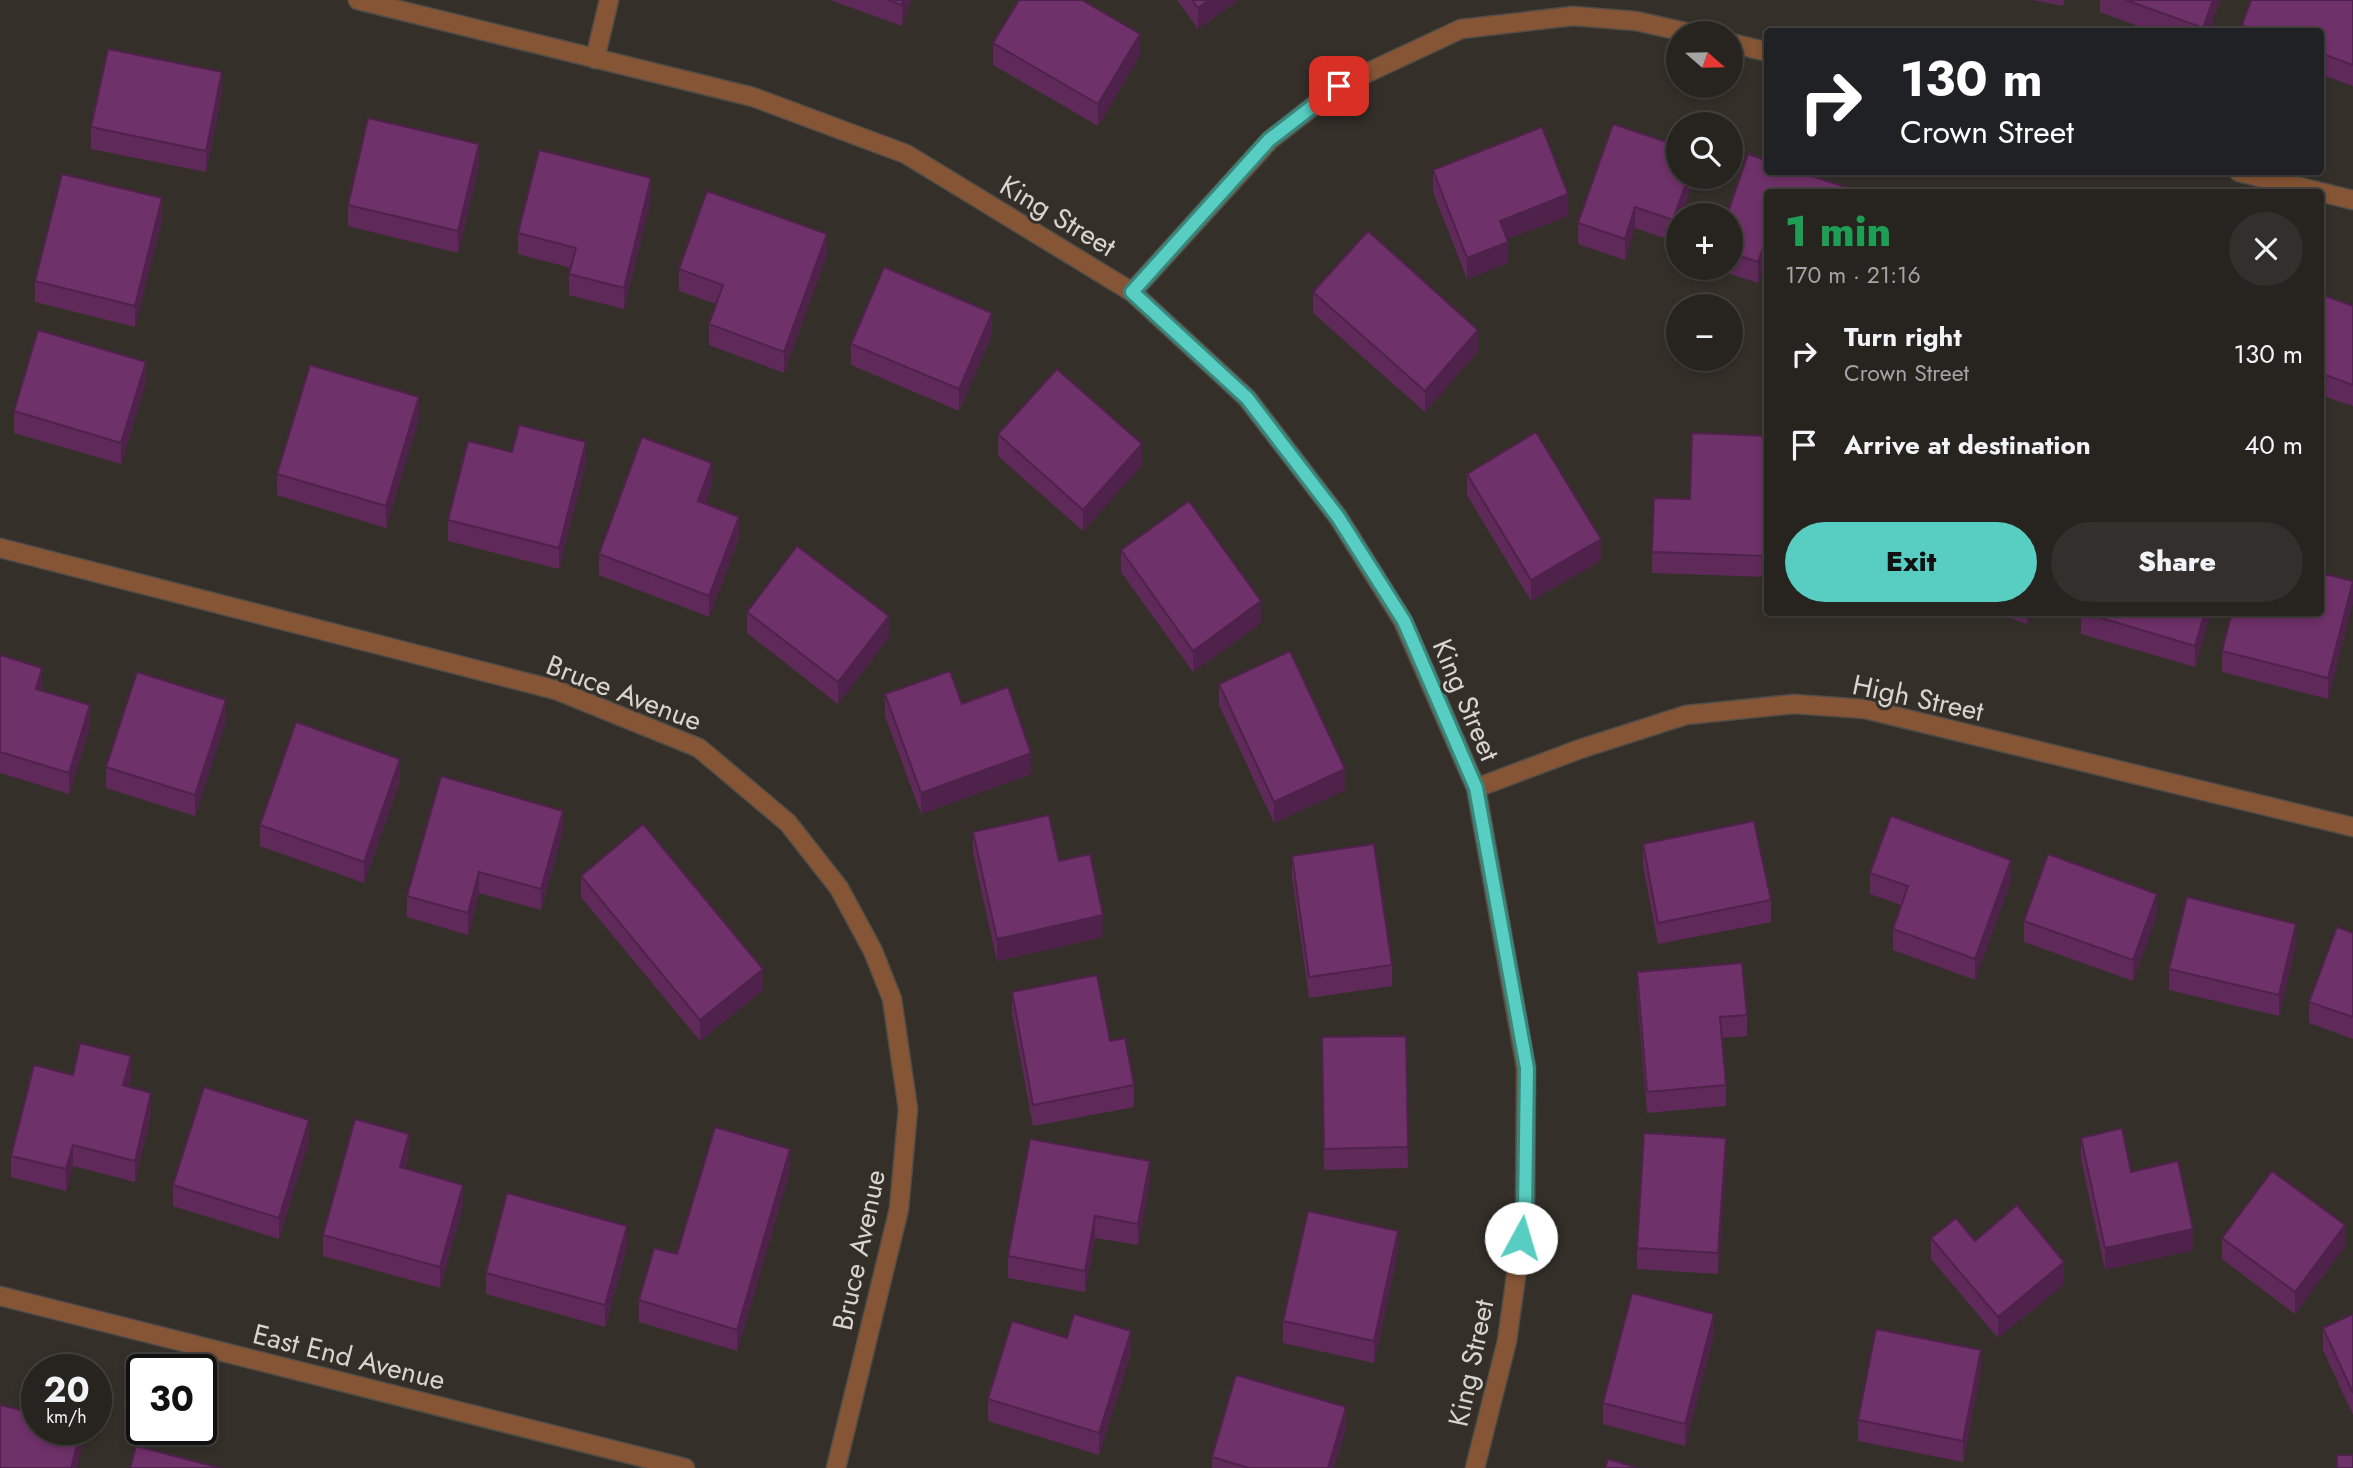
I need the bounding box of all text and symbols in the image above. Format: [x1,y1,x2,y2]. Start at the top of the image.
north arrow [1666,21,1743,98]
map controls [1666,21,1743,371]
text: 130 m [1900,44,2043,114]
pin [1309,56,1369,116]
icon: right [1785,56,1876,147]
icon: arrive [1320,67,1358,105]
text: Crown Street [1900,109,2074,155]
button: search [1666,112,1743,189]
street label: King Street [992,165,1124,267]
text: 1 min [1785,201,1891,262]
button: + [1666,203,1743,280]
button: close [2229,212,2303,286]
text: 170 m · 21:16 [1785,258,1921,292]
button: − [1666,294,1743,371]
text: Turn right [1844,318,1962,356]
icon: right [1785,335,1823,373]
text: 130 m [2233,335,2303,373]
text: Crown Street [1844,356,1969,390]
icon: arrive [1785,426,1823,464]
text: Arrive at destination [1844,426,2091,464]
text: 40 m [2244,426,2303,464]
button: Exit [1785,522,2037,602]
button: Share [2051,522,2303,602]
street label: King Street [1422,633,1510,768]
street label: Bruce Avenue [540,645,708,741]
street label: High Street [1849,664,1988,732]
street label: Bruce Avenue [822,1166,896,1334]
position arrow [1484,1201,1558,1275]
street label: King Street [1438,1295,1505,1430]
street label: East End Avenue [248,1313,450,1401]
speed limit sign: 30 [126,1354,217,1445]
text: 20 [43,1365,90,1415]
text: km/h [46,1404,87,1430]

